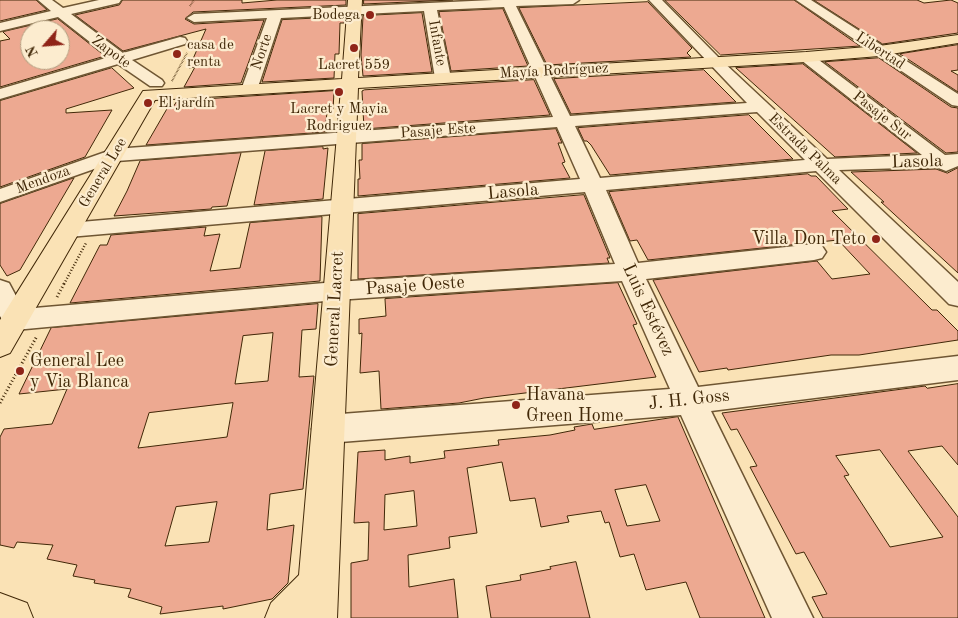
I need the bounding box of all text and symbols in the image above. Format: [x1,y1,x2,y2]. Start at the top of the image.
place label: Bodega [312,6,360,24]
marker: Bodega [364,9,376,21]
street label: Infante [424,18,450,68]
north arrow [20,20,70,70]
street label: Libertad [852,28,908,74]
street label: Norte [247,31,277,73]
street label: Zapote [88,32,134,72]
place label: casa de renta [187,36,234,71]
marker: Lacret 559 [348,42,360,54]
text: N [24,43,41,59]
marker: casa de renta [171,48,183,60]
place label: Lacret 559 [318,56,390,74]
street label: Mayía Rodríguez [499,59,609,83]
marker: Lacret y Mayia Rodriguez [333,86,345,98]
street label: Pasaje Sur [849,87,915,145]
place label: El jardín [158,94,215,112]
marker: El jardín [142,97,154,109]
place label: Lacret y Mayia Rodriguez [290,100,388,135]
street label: Estrada Palma [764,109,846,189]
street label: Pasaje Este [400,119,476,143]
street label: General Lee [75,135,131,211]
street label: Lasola [891,150,943,174]
street label: Mendoza [13,162,73,198]
street label: Lasola [486,179,540,205]
place label: Villa Don Teto [752,228,866,250]
marker: Villa Don Teto [870,233,882,245]
street label: General Lacret [321,250,349,368]
street label: Luis Estévez [617,261,679,359]
street label: Pasaje Oeste [365,272,465,300]
place label: General Lee y Via Blanca [30,350,129,392]
marker: General Lee y Via Blanca [14,365,26,377]
place label: Havana Green Home [526,384,623,426]
street label: J. H. Goss [647,385,731,415]
marker: Havana Green Home [510,399,522,411]

